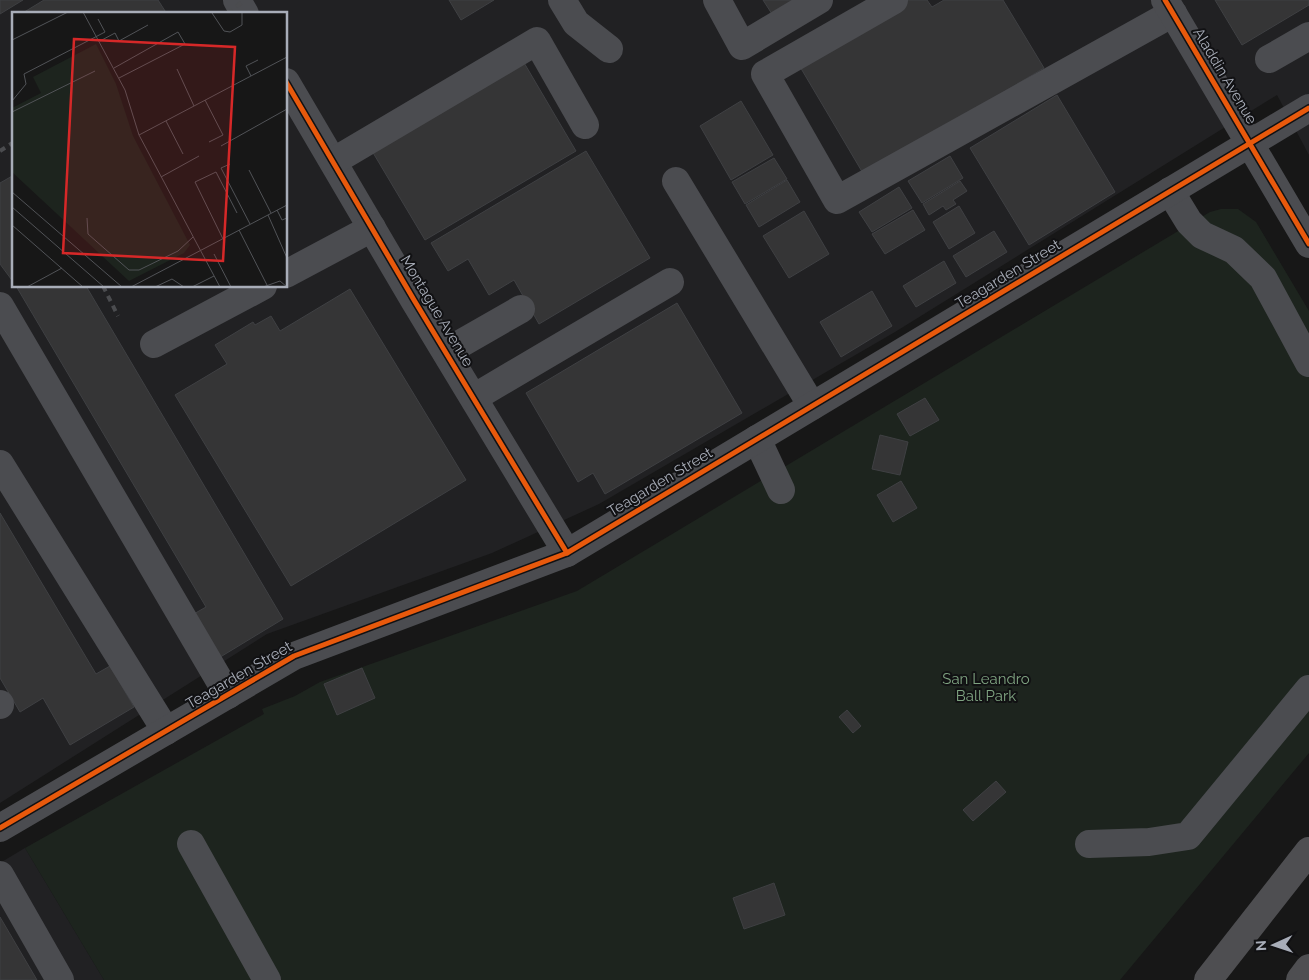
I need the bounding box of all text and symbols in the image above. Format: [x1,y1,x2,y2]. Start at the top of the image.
inset map [12,12,288,288]
street label: Aladdin Avenue [1189,25,1261,128]
street label: Teagarden Street [952,236,1064,312]
street label: Montague Avenue [397,252,477,370]
street label: Teagarden Street [604,444,716,520]
street label: Teagarden Street [183,637,295,713]
park label: San Leandro Ball Park [942,670,1030,705]
north arrow [1249,920,1299,970]
text: N [1253,940,1269,951]

